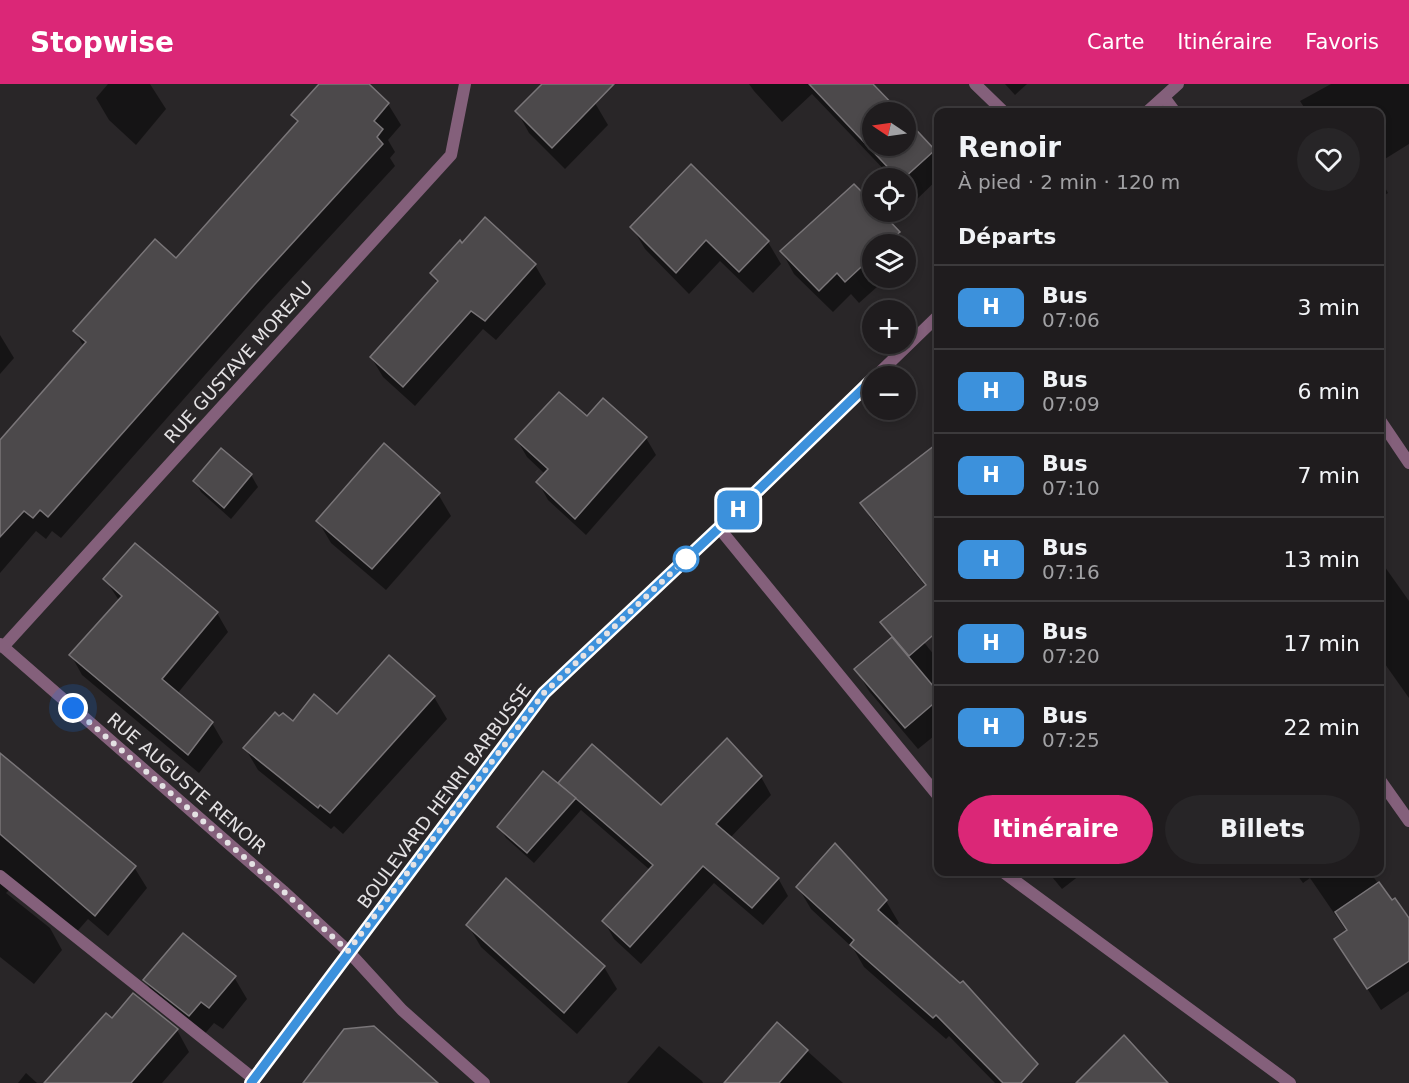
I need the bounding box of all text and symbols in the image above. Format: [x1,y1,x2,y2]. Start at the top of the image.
text: Stopwise [30,26,174,59]
text: Carte [1087,30,1144,54]
text: Itinéraire [1177,30,1272,54]
text: Favoris [1305,30,1379,54]
north arrow [862,102,916,156]
map controls [862,102,916,420]
button: heart [1297,128,1360,191]
text: Renoir [958,131,1061,164]
button: locate [862,168,916,222]
text: À pied · 2 min · 120 m [958,170,1180,194]
text: Départs [958,224,1056,249]
button: layers [862,234,916,288]
street label: RUE GUSTAVE MOREAU [160,277,316,447]
text: Bus [1042,283,1088,308]
text: H [982,295,1000,319]
text: 3 min [1298,295,1360,320]
button: + [862,300,916,354]
text: 07:06 [1042,308,1100,332]
button: − [862,366,916,420]
text: Bus [1042,367,1088,392]
text: H [982,379,1000,403]
text: 6 min [1298,379,1360,404]
text: 07:09 [1042,392,1100,416]
text: Bus [1042,451,1088,476]
text: H [982,463,1000,487]
text: 7 min [1298,463,1360,488]
text: 07:10 [1042,476,1100,500]
line badge: H [718,490,758,530]
text: H [729,498,747,522]
text: Bus [1042,535,1088,560]
unlabelled marker [673,546,699,572]
text: H [982,547,1000,571]
text: 13 min [1284,547,1360,572]
text: 07:16 [1042,560,1100,584]
text: Bus [1042,619,1088,644]
text: H [982,631,1000,655]
text: 17 min [1284,631,1360,656]
text: 07:20 [1042,644,1100,668]
street label: BOULEVARD HENRI BARBUSSE [353,680,535,912]
your location [58,693,88,723]
text: Bus [1042,703,1088,728]
street label: RUE AUGUSTE RENOIR [103,708,271,858]
text: H [982,715,1000,739]
text: 22 min [1284,715,1360,740]
text: 07:25 [1042,728,1100,752]
button: Itinéraire [958,795,1153,864]
button: Billets [1165,795,1360,864]

